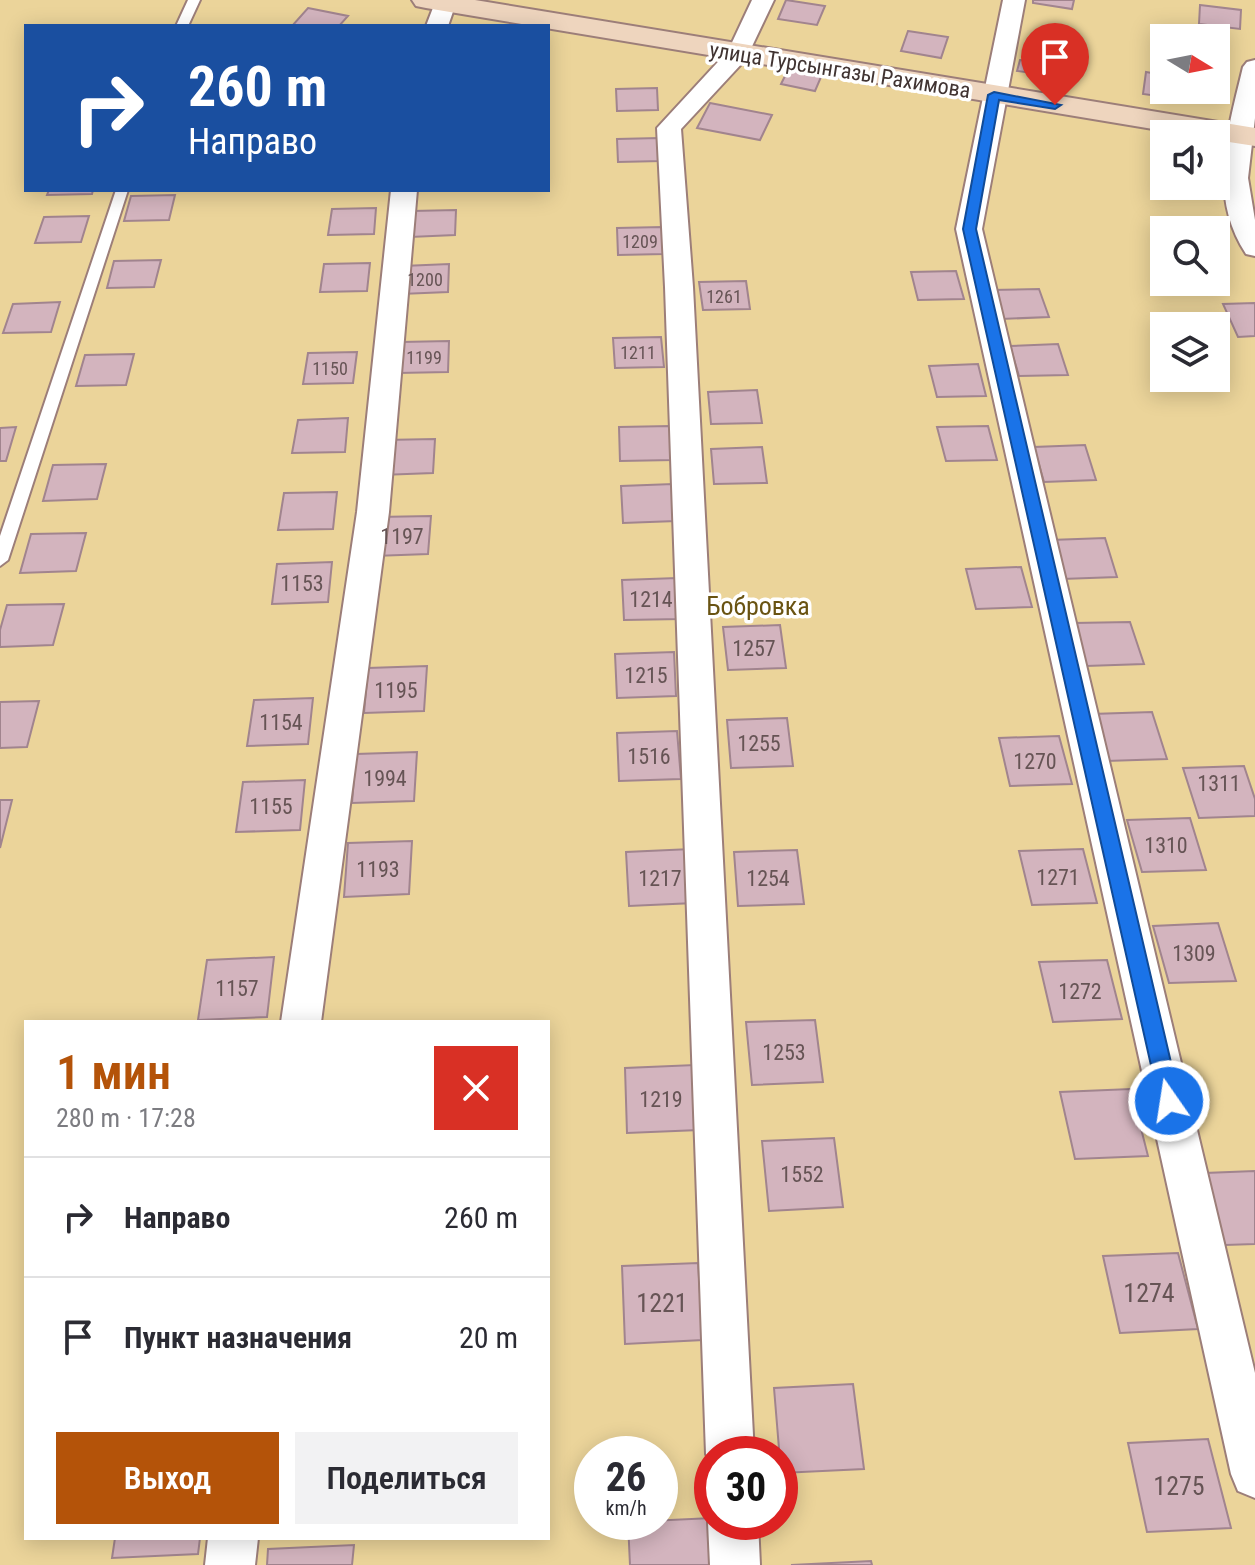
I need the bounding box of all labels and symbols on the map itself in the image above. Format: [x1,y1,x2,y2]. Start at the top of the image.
pin [1021,23,1089,105]
north arrow [1150,24,1230,104]
street label: улица Турсынгазы Рахимова [708,37,972,103]
house number: 1209 [622,231,658,252]
house number: 1200 [407,269,443,290]
house number: 1261 [706,286,742,307]
house number: 1211 [620,342,656,363]
house number: 1199 [406,347,442,368]
house number: 1150 [312,358,348,379]
house number: 1197 [380,524,424,549]
house number: 1153 [280,571,324,596]
house number: 1214 [629,587,673,612]
park label: Бобровка [706,591,810,621]
house number: 1257 [732,636,776,661]
house number: 1215 [624,663,668,688]
house number: 1195 [374,678,418,703]
house number: 1154 [259,710,303,735]
house number: 1255 [737,731,781,756]
house number: 1516 [627,744,671,769]
house number: 1270 [1013,749,1057,774]
house number: 1994 [363,766,407,791]
house number: 1311 [1197,771,1241,796]
house number: 1155 [249,794,293,819]
house number: 1310 [1144,833,1188,858]
house number: 1193 [356,857,400,882]
house number: 1271 [1036,865,1080,890]
house number: 1217 [638,866,682,891]
house number: 1254 [746,866,790,891]
house number: 1309 [1172,941,1216,966]
house number: 1157 [215,976,259,1001]
house number: 1272 [1058,979,1102,1004]
house number: 1253 [762,1040,806,1065]
position arrow [1127,1059,1211,1143]
house number: 1219 [639,1087,683,1112]
house number: 1552 [780,1162,824,1187]
house number: 1274 [1123,1278,1175,1308]
house number: 1221 [636,1288,688,1318]
speed limit sign: 30 [694,1436,798,1540]
house number: 1275 [1153,1471,1205,1501]

